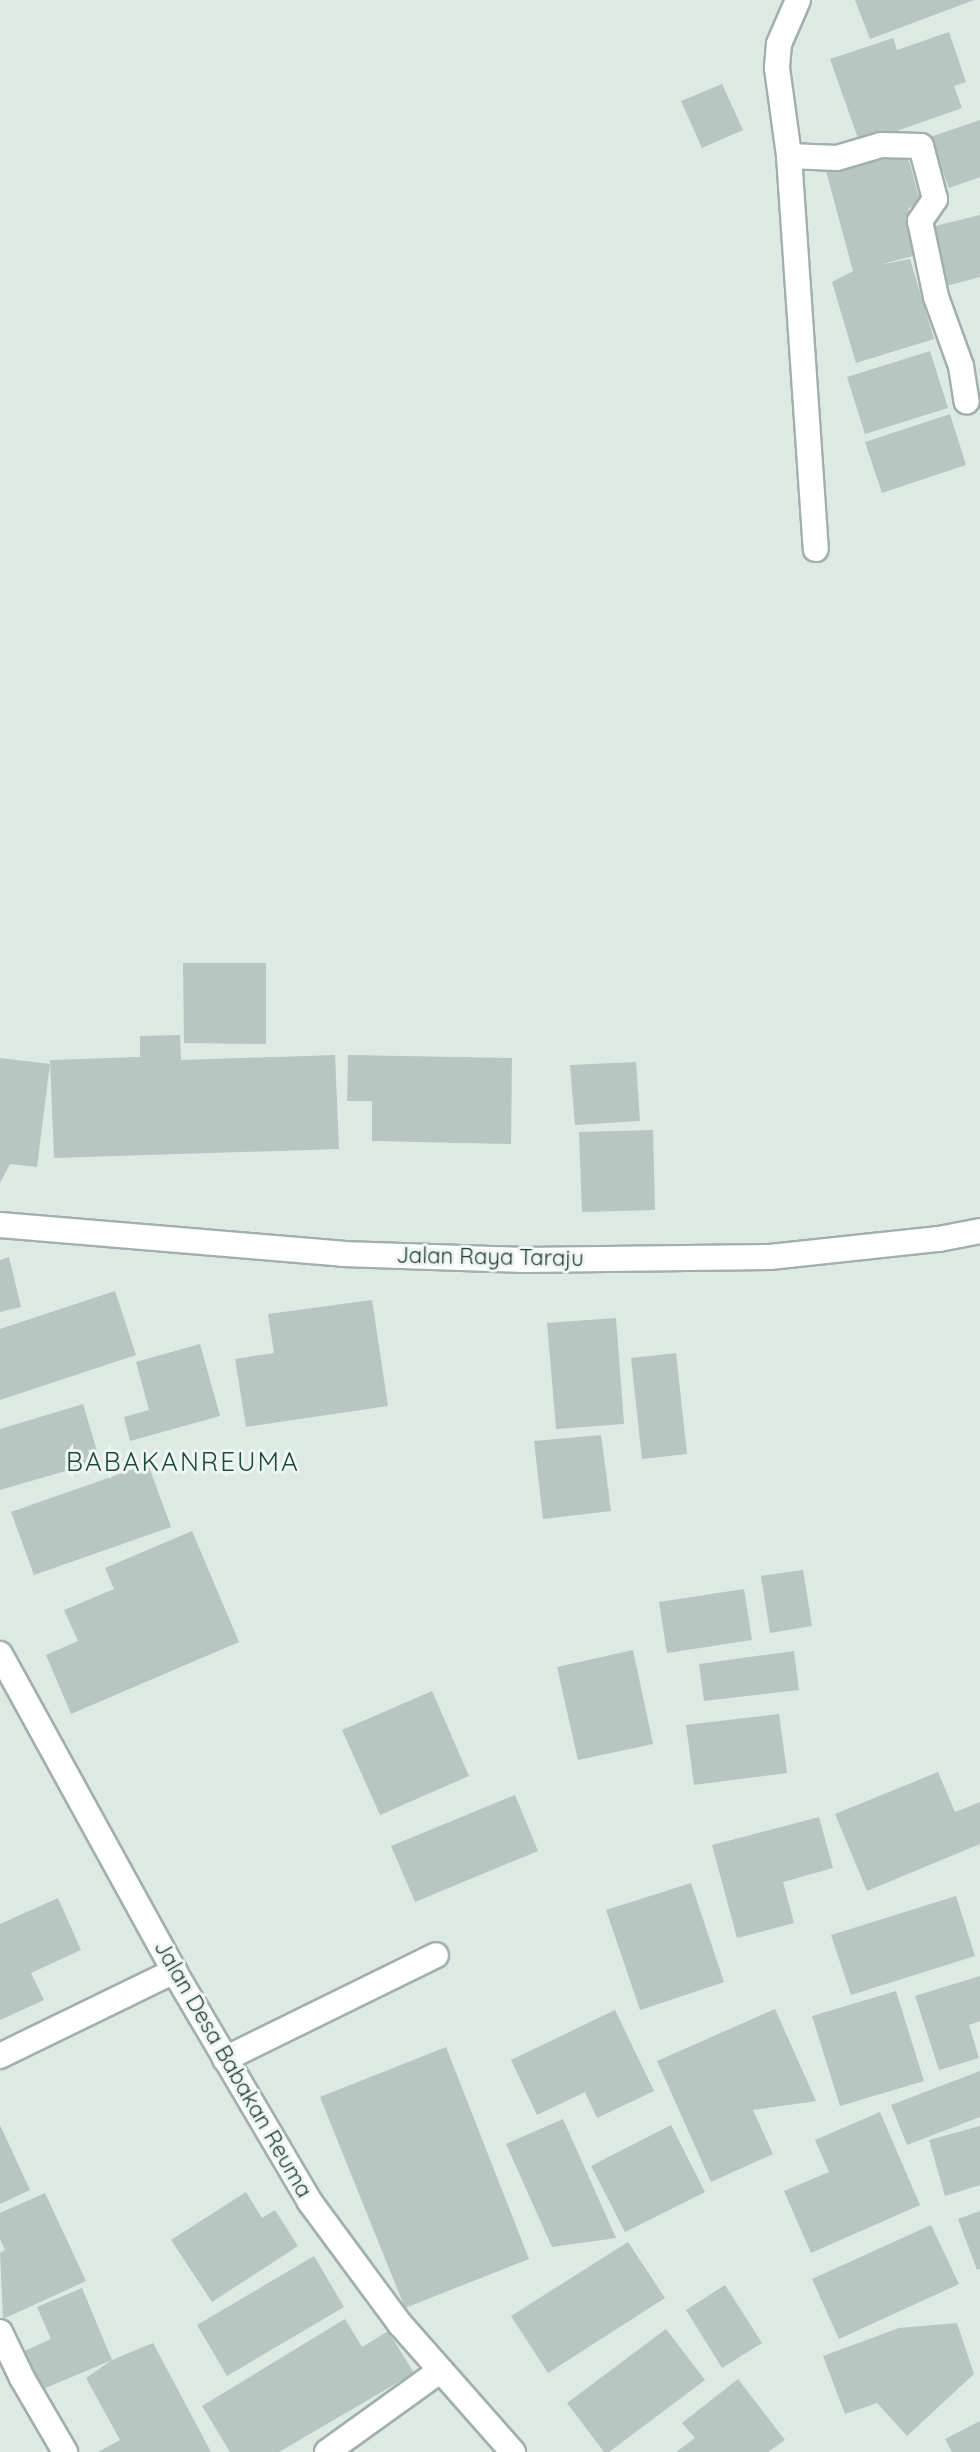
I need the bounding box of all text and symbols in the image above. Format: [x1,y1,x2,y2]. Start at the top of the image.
street label: Jalan Raya Taraju [396,1242,584,1272]
district label: BABAKANREUMA [66,1446,300,1478]
street label: Jalan Desa Babakan Reuma [148,1936,318,2202]

